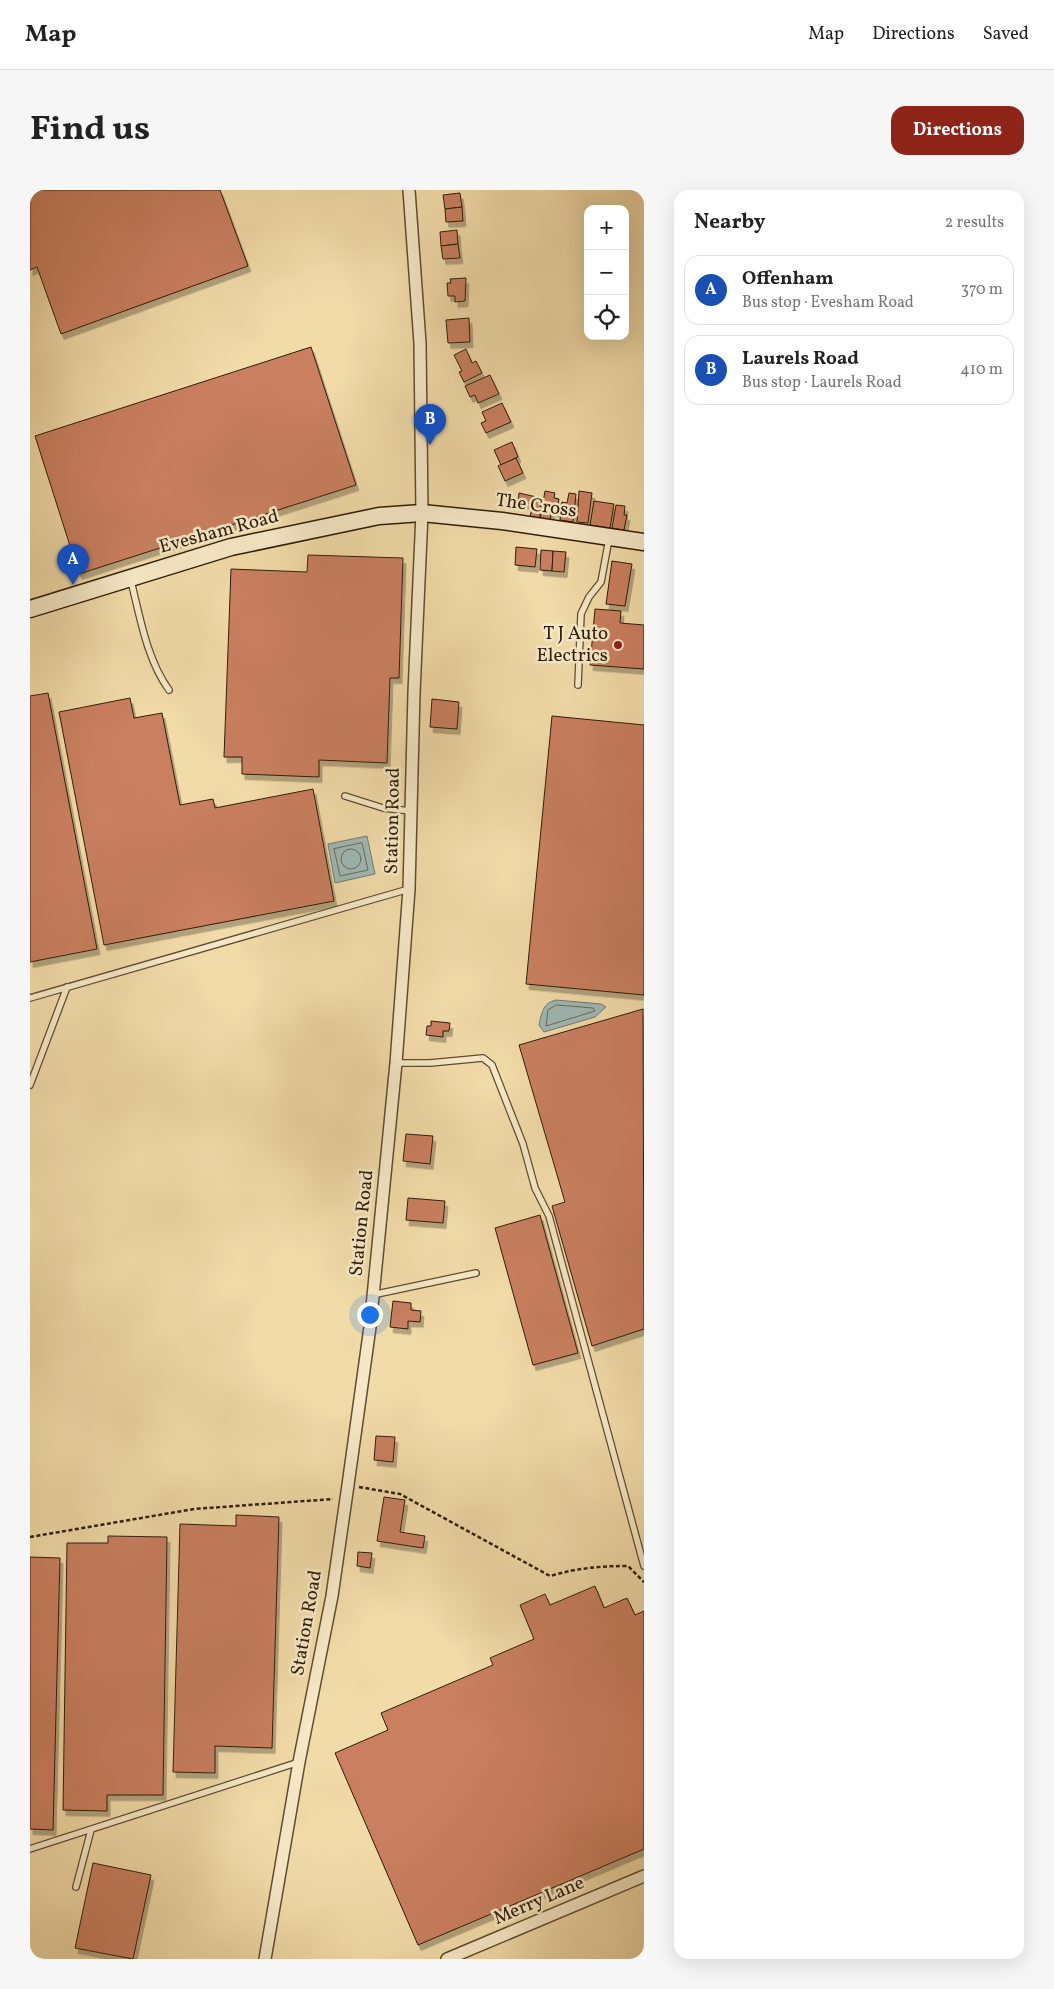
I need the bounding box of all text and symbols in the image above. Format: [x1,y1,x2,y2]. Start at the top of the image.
text: Map [25,18,76,52]
text: Map [808,22,844,47]
text: Directions [872,22,955,47]
text: Saved [983,22,1029,47]
text: Find us [30,106,150,154]
button: Directions [891,106,1024,155]
map controls [584,205,629,340]
button: + [584,205,629,250]
text: Nearby [694,208,765,237]
text: 2 results [945,212,1004,234]
button: − [584,250,629,295]
text: Offenham [742,266,834,292]
text: A [705,279,717,301]
text: 370 m [961,279,1003,301]
text: Bus stop · Evesham Road [742,292,914,314]
button: locate [584,295,629,340]
text: Laurels Road [742,346,859,372]
text: B [706,359,716,381]
text: 410 m [960,359,1003,381]
text: Bus stop · Laurels Road [742,372,902,394]
pin: B [414,404,446,445]
street label: The Cross [494,487,578,525]
street label: Evesham Road [156,504,282,560]
pin: A [57,544,89,585]
place label: T J Auto Electrics [536,621,608,669]
marker: T J Auto Electrics [612,639,624,651]
street label: Station Road [379,767,407,875]
street label: Station Road [343,1168,381,1278]
your location [357,1302,383,1328]
street label: Station Road [285,1568,329,1678]
street label: Merry Lane [490,1870,588,1932]

